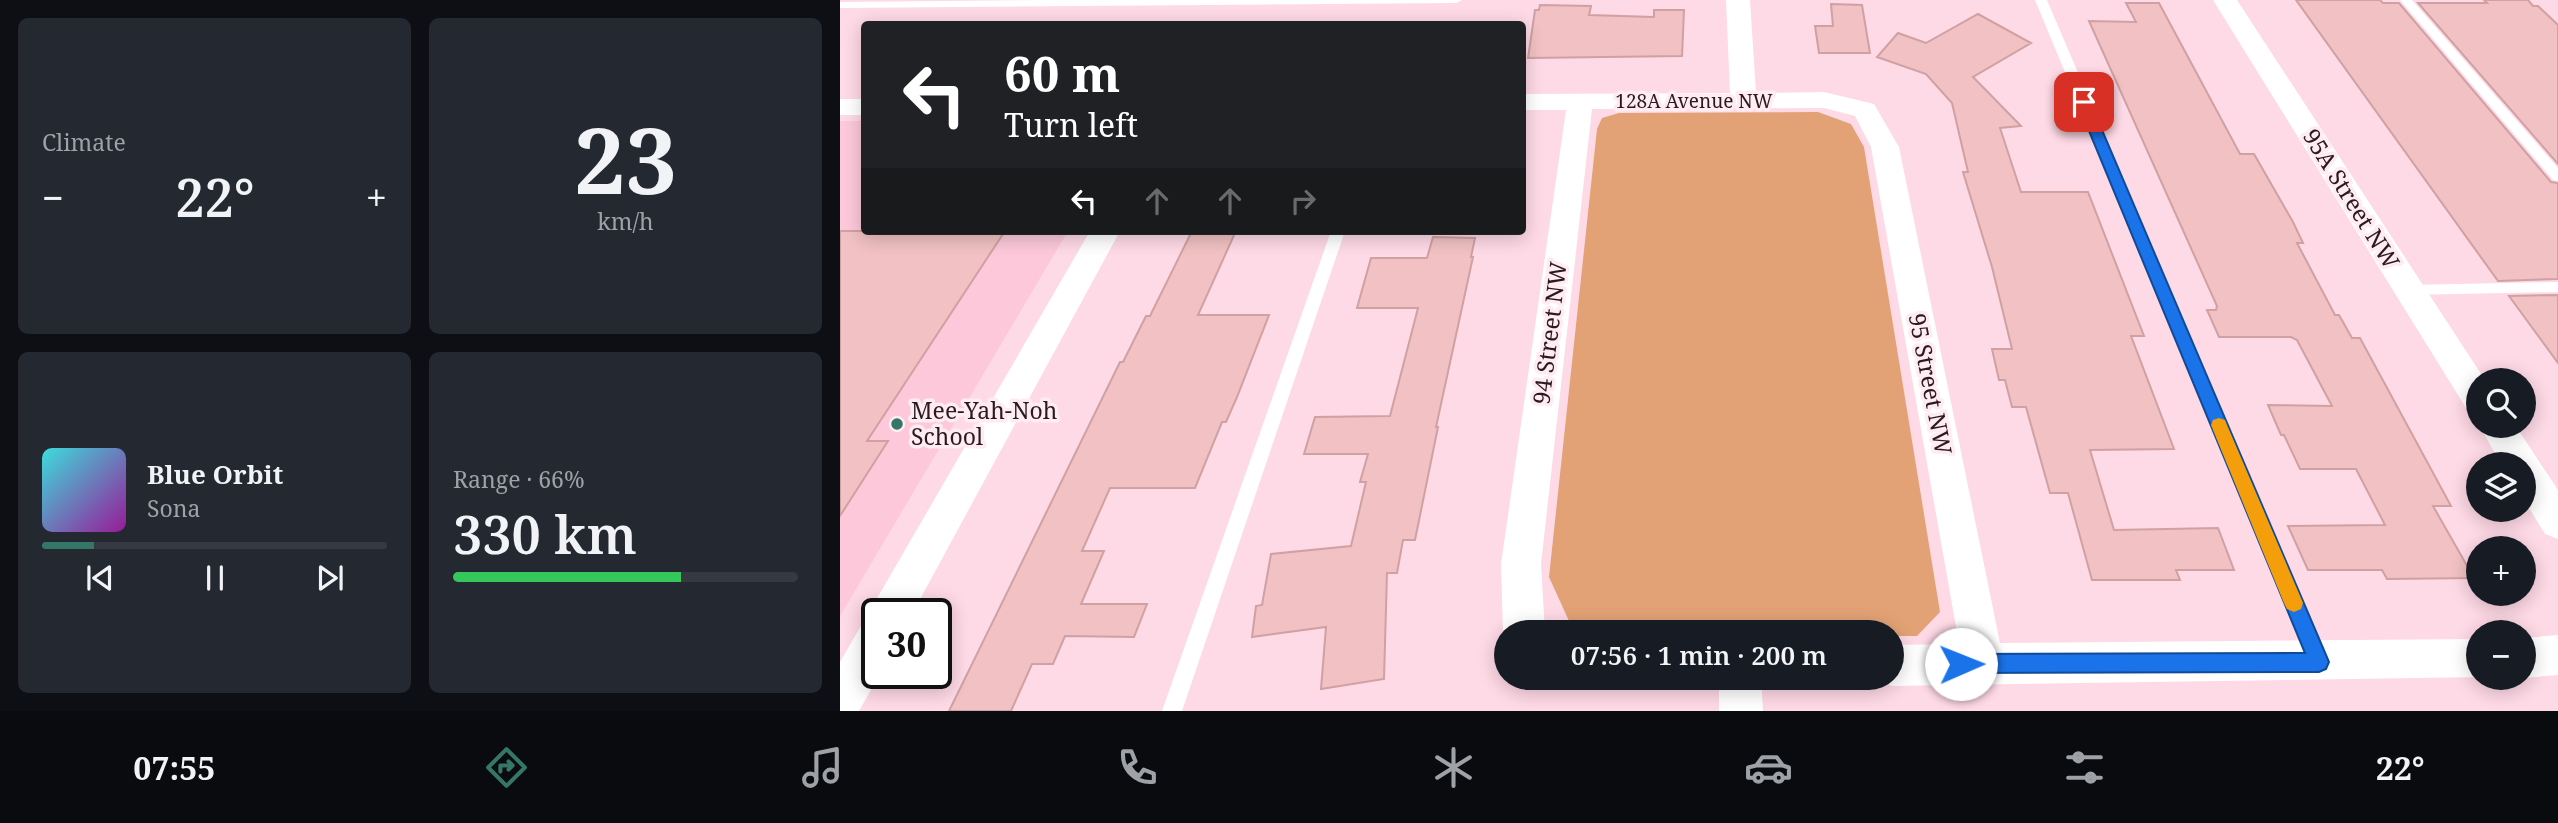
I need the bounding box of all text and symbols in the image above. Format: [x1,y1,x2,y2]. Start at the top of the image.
text: 60 m [1004,40,1120,106]
icon: left [889,49,980,140]
pin [2054,72,2114,132]
icon: arrive [2065,83,2103,121]
street label: 128A Avenue NW [1615,88,1773,114]
text: 23 [574,97,677,221]
text: Turn left [1004,103,1138,146]
street label: 95A Street NW [2296,122,2408,275]
text: Climate [42,126,126,158]
text: 22° [175,161,255,232]
text: − [42,171,64,223]
text: + [366,171,387,223]
icon: left [1065,182,1103,220]
icon: ahead [1138,182,1176,220]
icon: ahead [1211,182,1249,220]
icon: right [1284,182,1322,220]
text: km/h [597,205,654,237]
street label: 94 Street NW [1524,260,1574,406]
street label: 95 Street NW [1902,310,1960,457]
map controls [2466,368,2536,690]
button: search [2466,368,2536,438]
place label: Mee-Yah-Noh School [911,394,1057,452]
marker: Mee-Yah-Noh School [889,416,905,432]
button: layers [2466,452,2536,522]
text: Blue Orbit [147,456,283,492]
text: Range · 66% [453,463,585,495]
text: Sona [147,492,201,524]
text: 330 km [453,498,637,569]
button: + [2466,536,2536,606]
icon: previous [81,559,119,597]
icon: pause [196,559,234,597]
icon: next [311,559,349,597]
speed limit sign: 30 [861,598,952,689]
button: − [2466,620,2536,690]
position arrow [1924,627,1998,701]
text: 07:56 · 1 min · 200 m [1571,637,1827,673]
icon: directions [482,743,531,792]
icon: music [798,743,847,792]
icon: phone [1113,743,1162,792]
icon: climate [1429,743,1478,792]
icon: car [1744,743,1793,792]
icon: filters [2060,743,2109,792]
text: 07:55 [133,746,215,789]
text: 22° [2376,746,2425,789]

